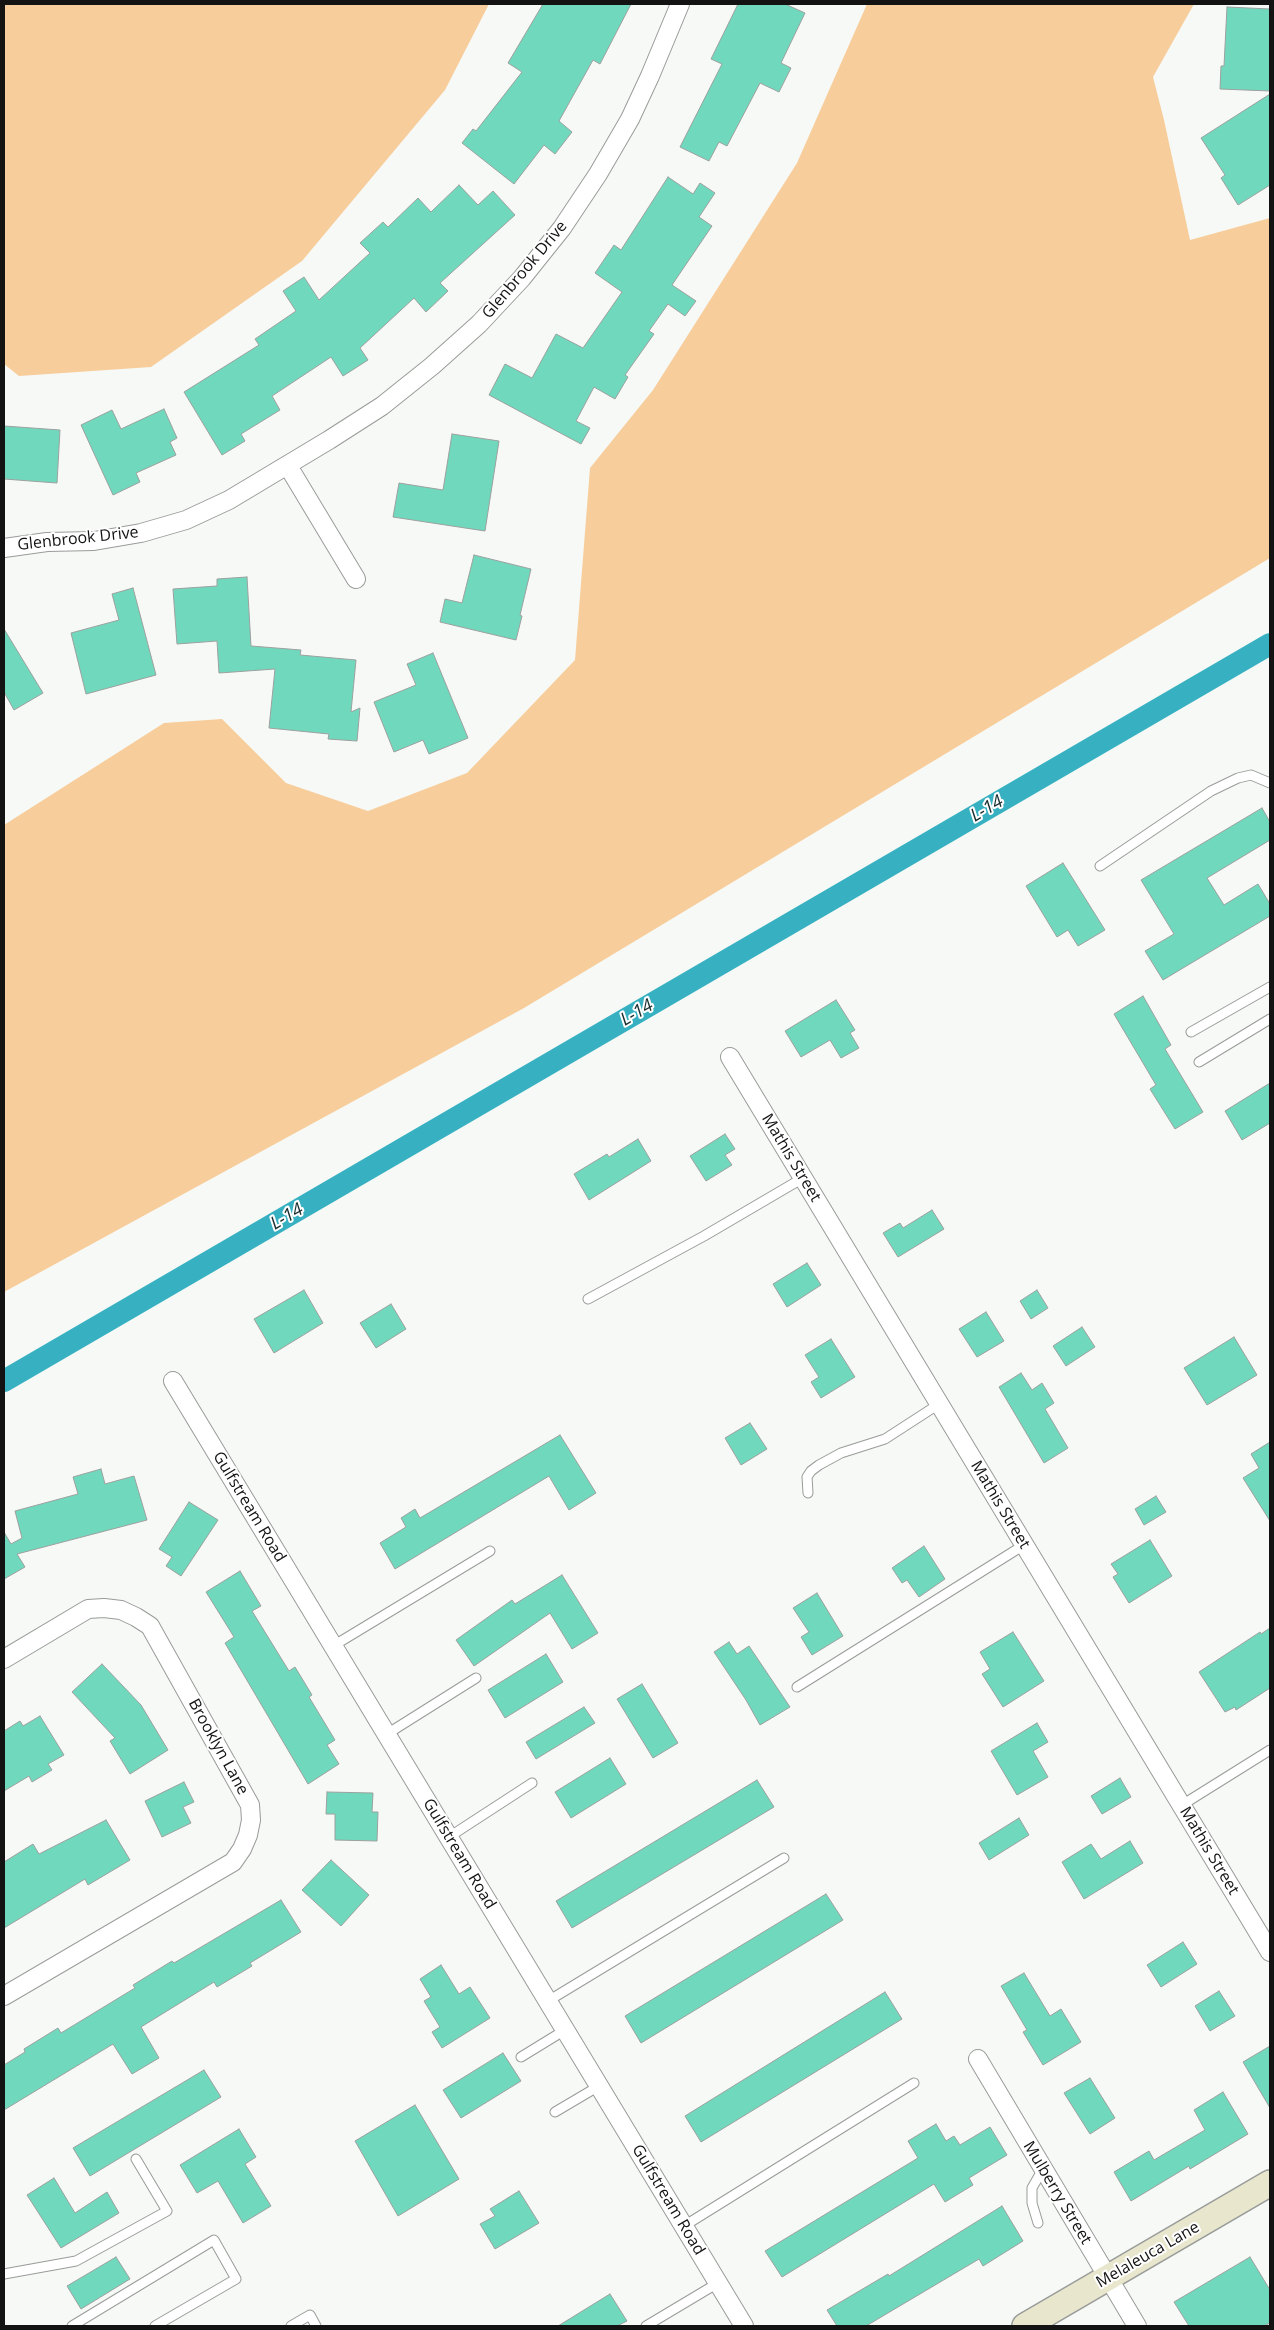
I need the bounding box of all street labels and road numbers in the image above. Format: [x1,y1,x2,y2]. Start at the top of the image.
street label: Glenbrook Drive [479,217,571,323]
street label: Glenbrook Drive [16,523,140,555]
street label: Mathis Street [757,1110,825,1206]
street label: Gulfstream Road [208,1448,290,1566]
street label: Mathis Street [966,1457,1034,1553]
street label: Brooklyn Lane [184,1696,252,1798]
street label: Gulfstream Road [418,1795,500,1913]
street label: Mathis Street [1175,1803,1243,1899]
street label: Mulberry Street [1019,2138,1095,2248]
street label: Gulfstream Road [627,2141,709,2259]
street label: Melaleuca Lane [1093,2218,1203,2292]

